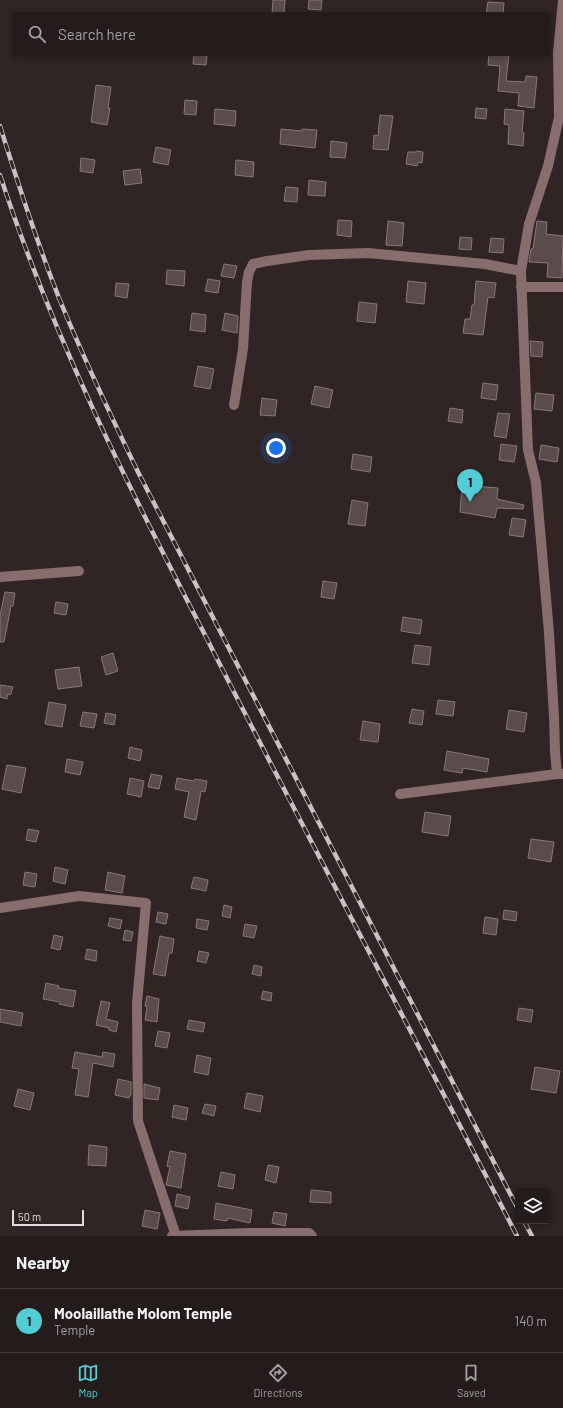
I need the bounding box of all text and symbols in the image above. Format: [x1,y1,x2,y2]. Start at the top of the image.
search box [12,12,551,56]
icon: search [26,23,48,45]
text: Search here [58,25,136,43]
your location [266,438,286,458]
pin: 1 [457,469,483,502]
map controls [515,1188,551,1224]
button: layers [515,1188,551,1224]
scale bar [12,1208,84,1227]
text: 50 m [18,1210,41,1223]
text: Nearby [16,1252,70,1272]
text: Moolaillathe Molom Temple [54,1304,232,1322]
text: 1 [27,1313,31,1329]
text: 140 m [515,1313,547,1329]
text: Temple [54,1322,95,1338]
tab: Map [77,1362,99,1399]
tab: Directions [253,1362,303,1399]
tab: Saved [457,1362,486,1399]

